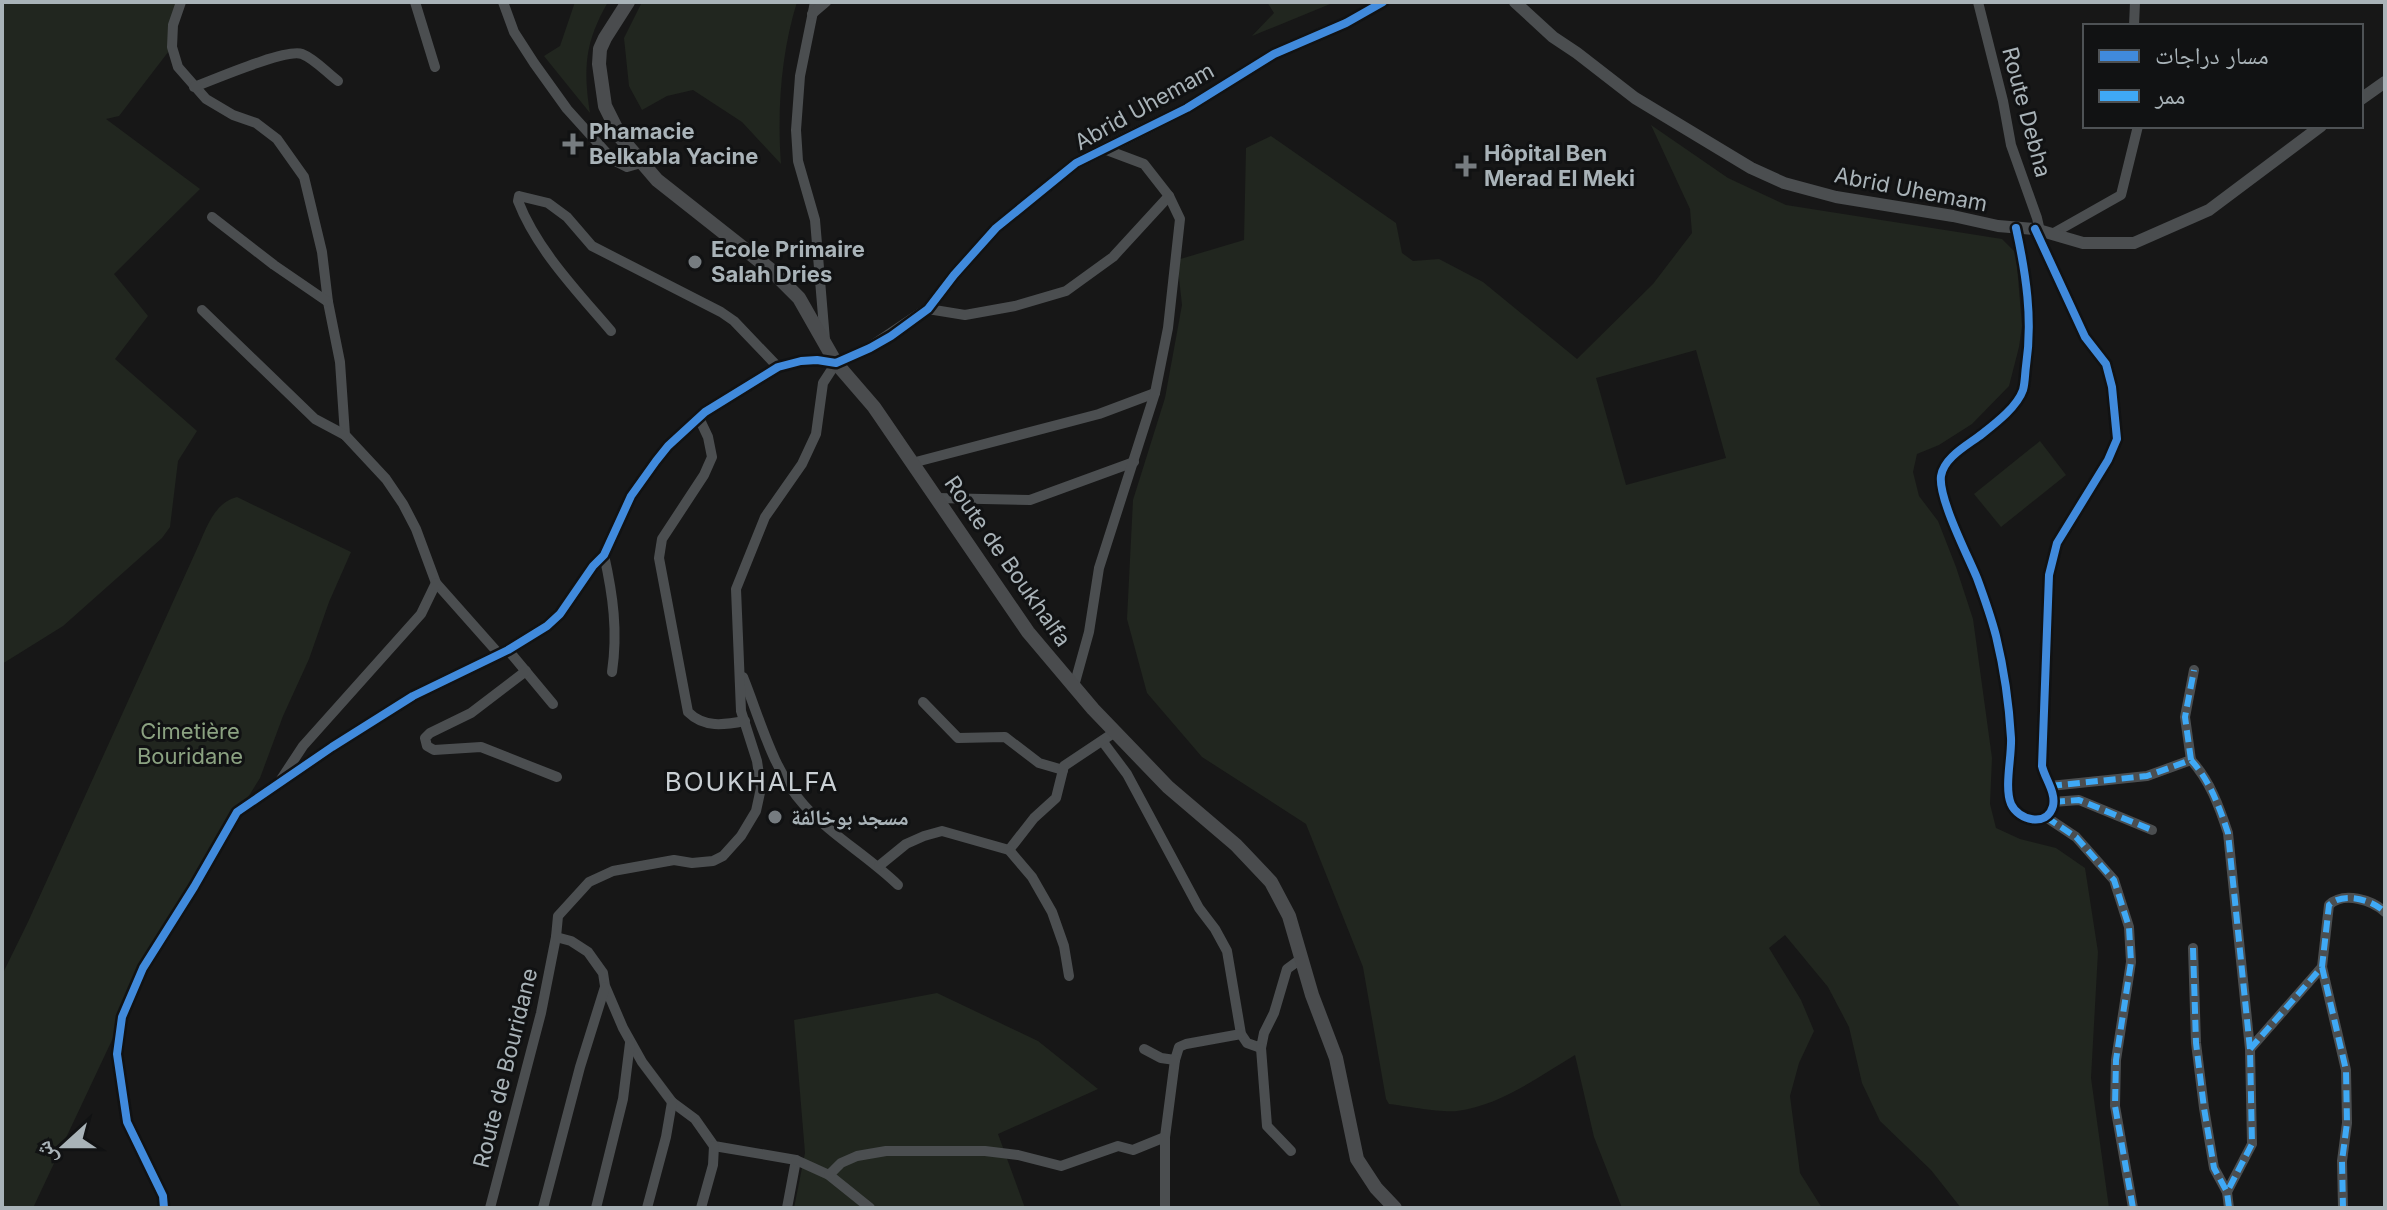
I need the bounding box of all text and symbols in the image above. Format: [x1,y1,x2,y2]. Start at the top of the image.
legend [2083,24,2363,128]
text: مسار دراجات [2155,41,2269,70]
street label: Route Debha [1997,44,2057,180]
street label: Abrid Uhemam [1070,57,1218,155]
text: ممر [2154,81,2186,110]
place label: Phamacie Belkabla Yacine [589,118,758,169]
marker: Phamacie Belkabla Yacine [564,135,582,153]
place label: Hôpital Ben Merad El Meki [1484,140,1635,191]
marker: Hôpital Ben Merad El Meki [1455,155,1477,177]
street label: Abrid Uhemam [1832,161,1990,217]
place label: Ecole Primaire Salah Dries [711,236,865,287]
marker: Ecole Primaire Salah Dries [686,253,704,271]
street label: Route de Boukhalfa [939,471,1077,651]
park label: Cimetière Bouridane [137,718,243,769]
district label: BOUKHALFA [665,766,839,797]
place label: مسجد بوخالفة [791,804,909,831]
marker: مسجد بوخالفة [766,808,784,826]
street label: Route de Bouridane [468,966,542,1170]
north arrow [24,1106,104,1186]
text: ش [29,1137,63,1169]

